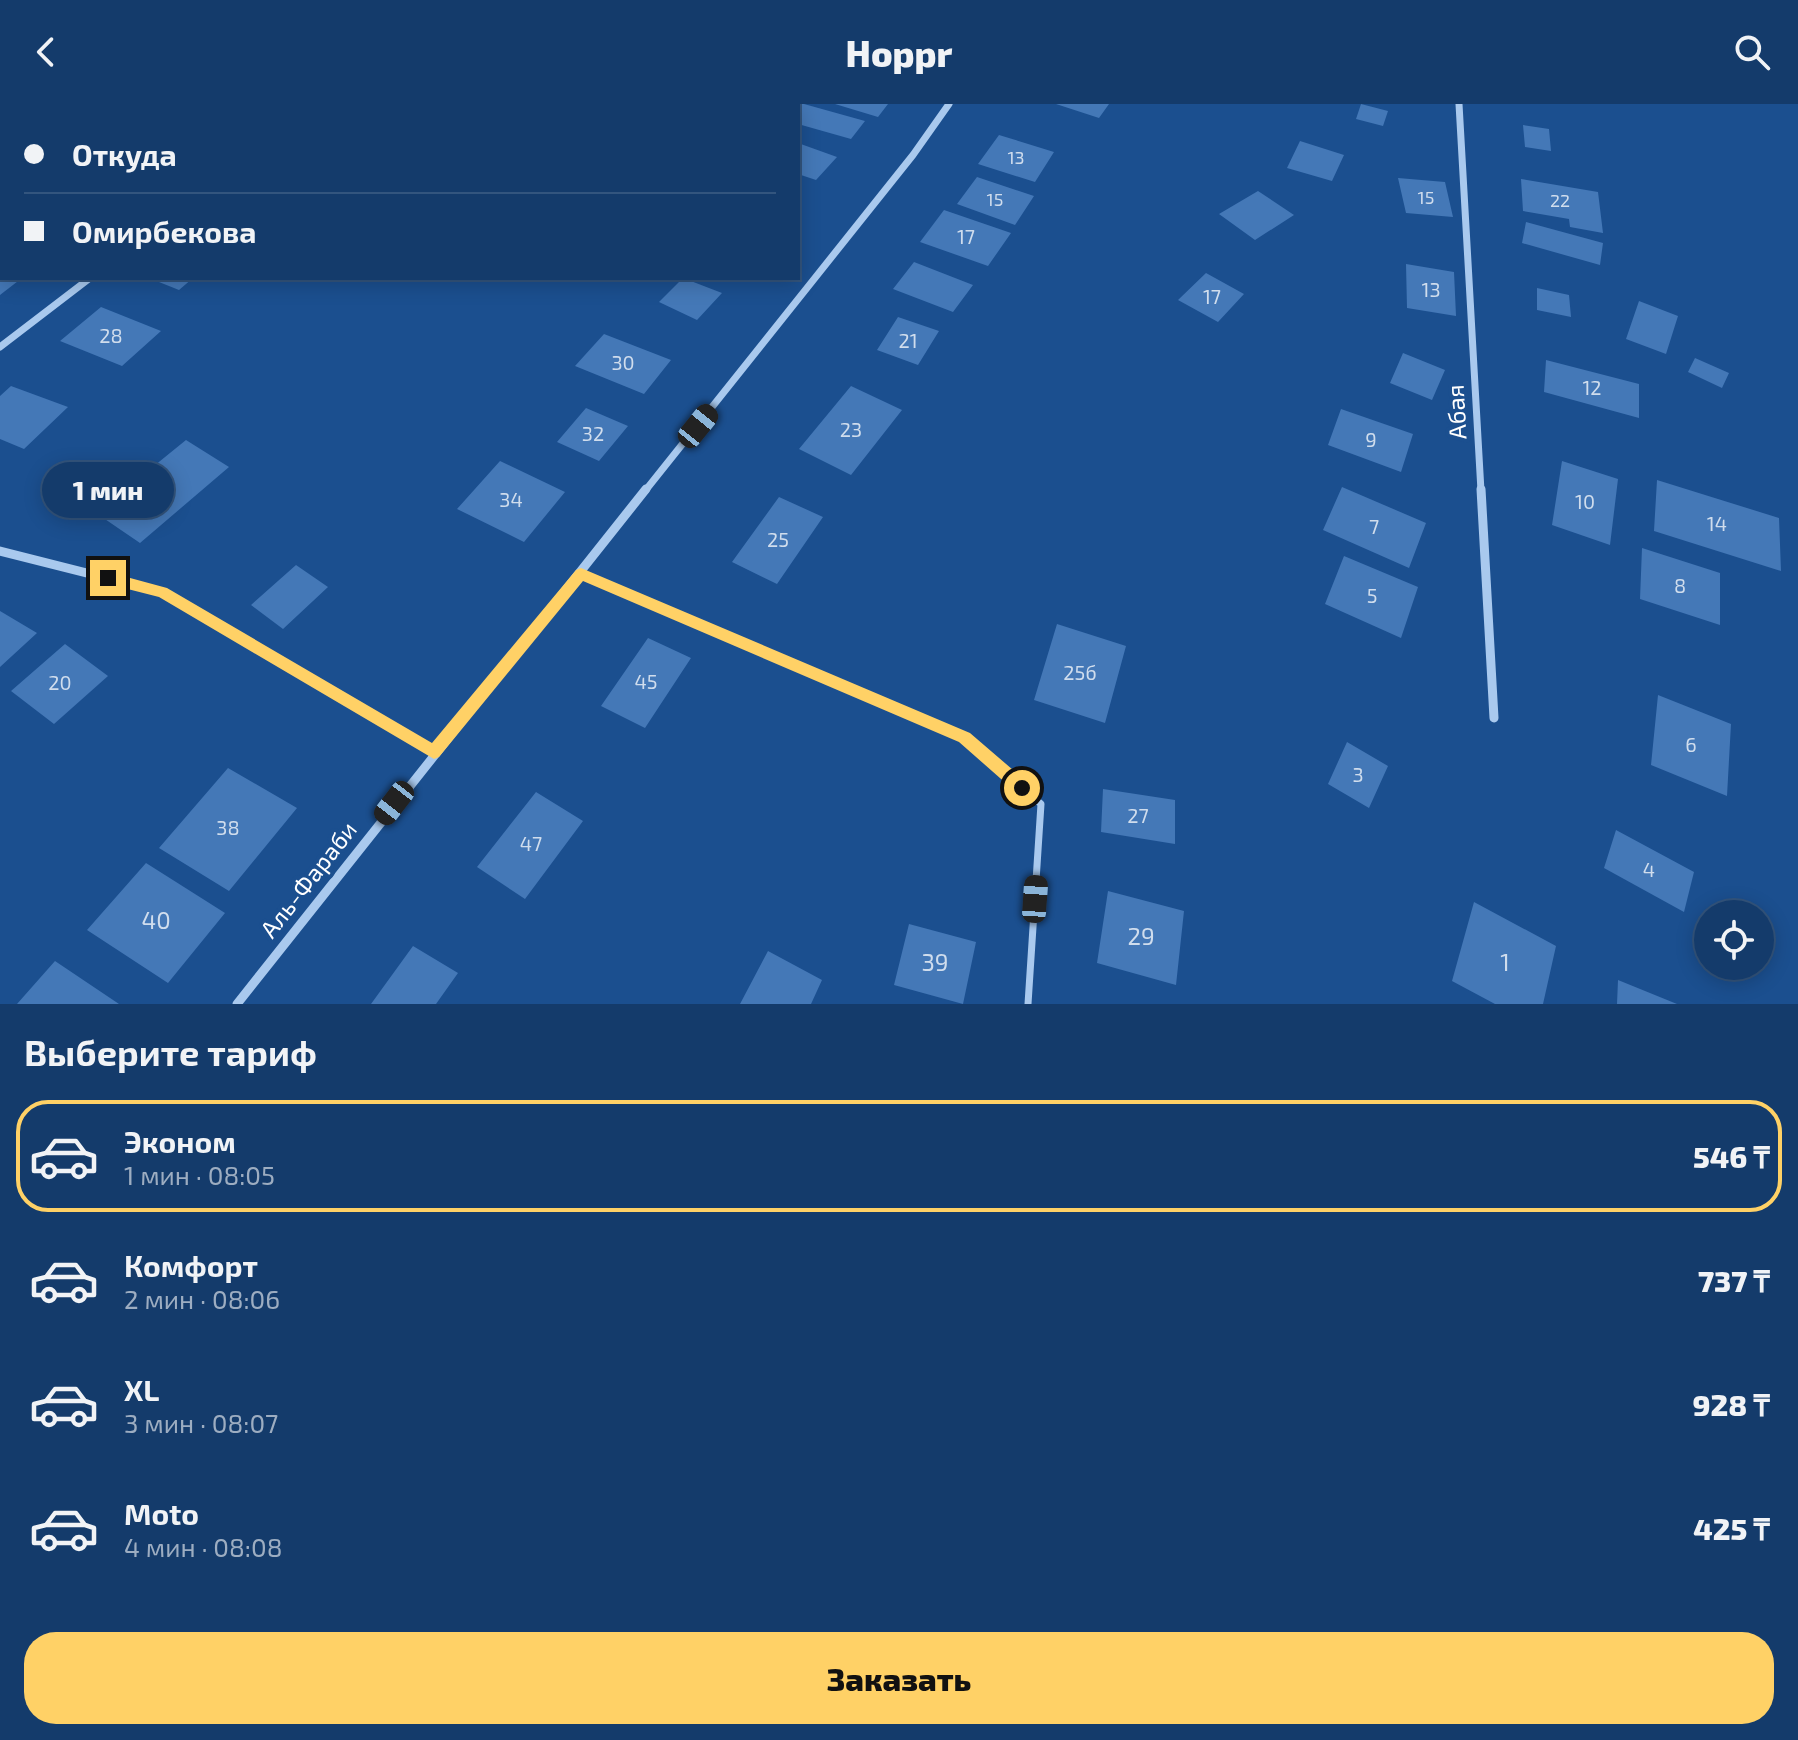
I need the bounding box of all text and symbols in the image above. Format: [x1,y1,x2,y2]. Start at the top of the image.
icon: back [24,30,68,74]
icon: search [1730,30,1774,74]
text: Hoppr [846,31,952,74]
text: Откуда [72,136,177,172]
house number: 13 [1007,146,1025,168]
house number: 15 [1418,186,1434,208]
house number: 15 [987,188,1003,210]
house number: 22 [1550,189,1570,211]
text: Омирбекова [72,213,256,249]
house number: 17 [957,224,975,248]
house number: 13 [1421,277,1441,301]
house number: 17 [1203,284,1221,308]
house number: 28 [99,323,123,347]
house number: 21 [898,328,918,352]
house number: 30 [611,350,635,374]
house number: 12 [1582,375,1602,399]
street label: Абая [1440,384,1471,440]
car [674,400,722,452]
house number: 23 [840,417,862,441]
house number: 32 [582,421,604,445]
house number: 9 [1365,427,1377,451]
callout: 1 мин [42,462,174,518]
text: 1 мин [73,474,143,505]
house number: 34 [499,487,523,511]
house number: 10 [1575,489,1595,513]
house number: 14 [1707,511,1727,535]
house number: 7 [1369,514,1379,538]
house number: 25 [767,527,789,551]
route end [90,560,126,596]
house number: 8 [1674,573,1686,597]
house number: 5 [1367,583,1377,607]
house number: 25б [1063,660,1097,684]
house number: 45 [634,669,658,693]
house number: 20 [48,670,72,694]
house number: 6 [1685,732,1697,756]
house number: 3 [1352,762,1364,786]
route start [1004,770,1040,806]
car [370,777,418,829]
house number: 27 [1127,803,1149,827]
house number: 38 [216,815,240,839]
street label: Аль-Фараби [253,815,362,943]
house number: 47 [520,831,542,855]
house number: 4 [1643,857,1655,881]
car [1021,874,1049,924]
map controls [1694,900,1774,980]
button: locate [1694,900,1774,980]
house number: 40 [141,905,171,934]
house number: 29 [1127,921,1155,950]
house number: 39 [921,947,949,976]
house number: 1 [1500,947,1510,976]
text: Выберите тариф [24,1030,317,1073]
icon: car [28,1120,100,1192]
text: Эконом [124,1123,236,1159]
text: 546 ₸ [1693,1138,1770,1174]
text: 1 мин · 08:05 [124,1159,275,1190]
icon: car [28,1244,100,1316]
text: Комфорт [124,1247,258,1283]
text: 737 ₸ [1698,1262,1770,1298]
text: 2 мин · 08:06 [124,1283,280,1314]
icon: car [28,1368,100,1440]
text: XL [124,1371,159,1407]
text: 928 ₸ [1693,1386,1770,1422]
text: 3 мин · 08:07 [124,1407,278,1438]
icon: car [28,1492,100,1564]
text: Moto [124,1495,199,1531]
text: 425 ₸ [1693,1510,1770,1546]
text: 4 мин · 08:08 [124,1531,282,1562]
button: Заказать [24,1632,1774,1724]

